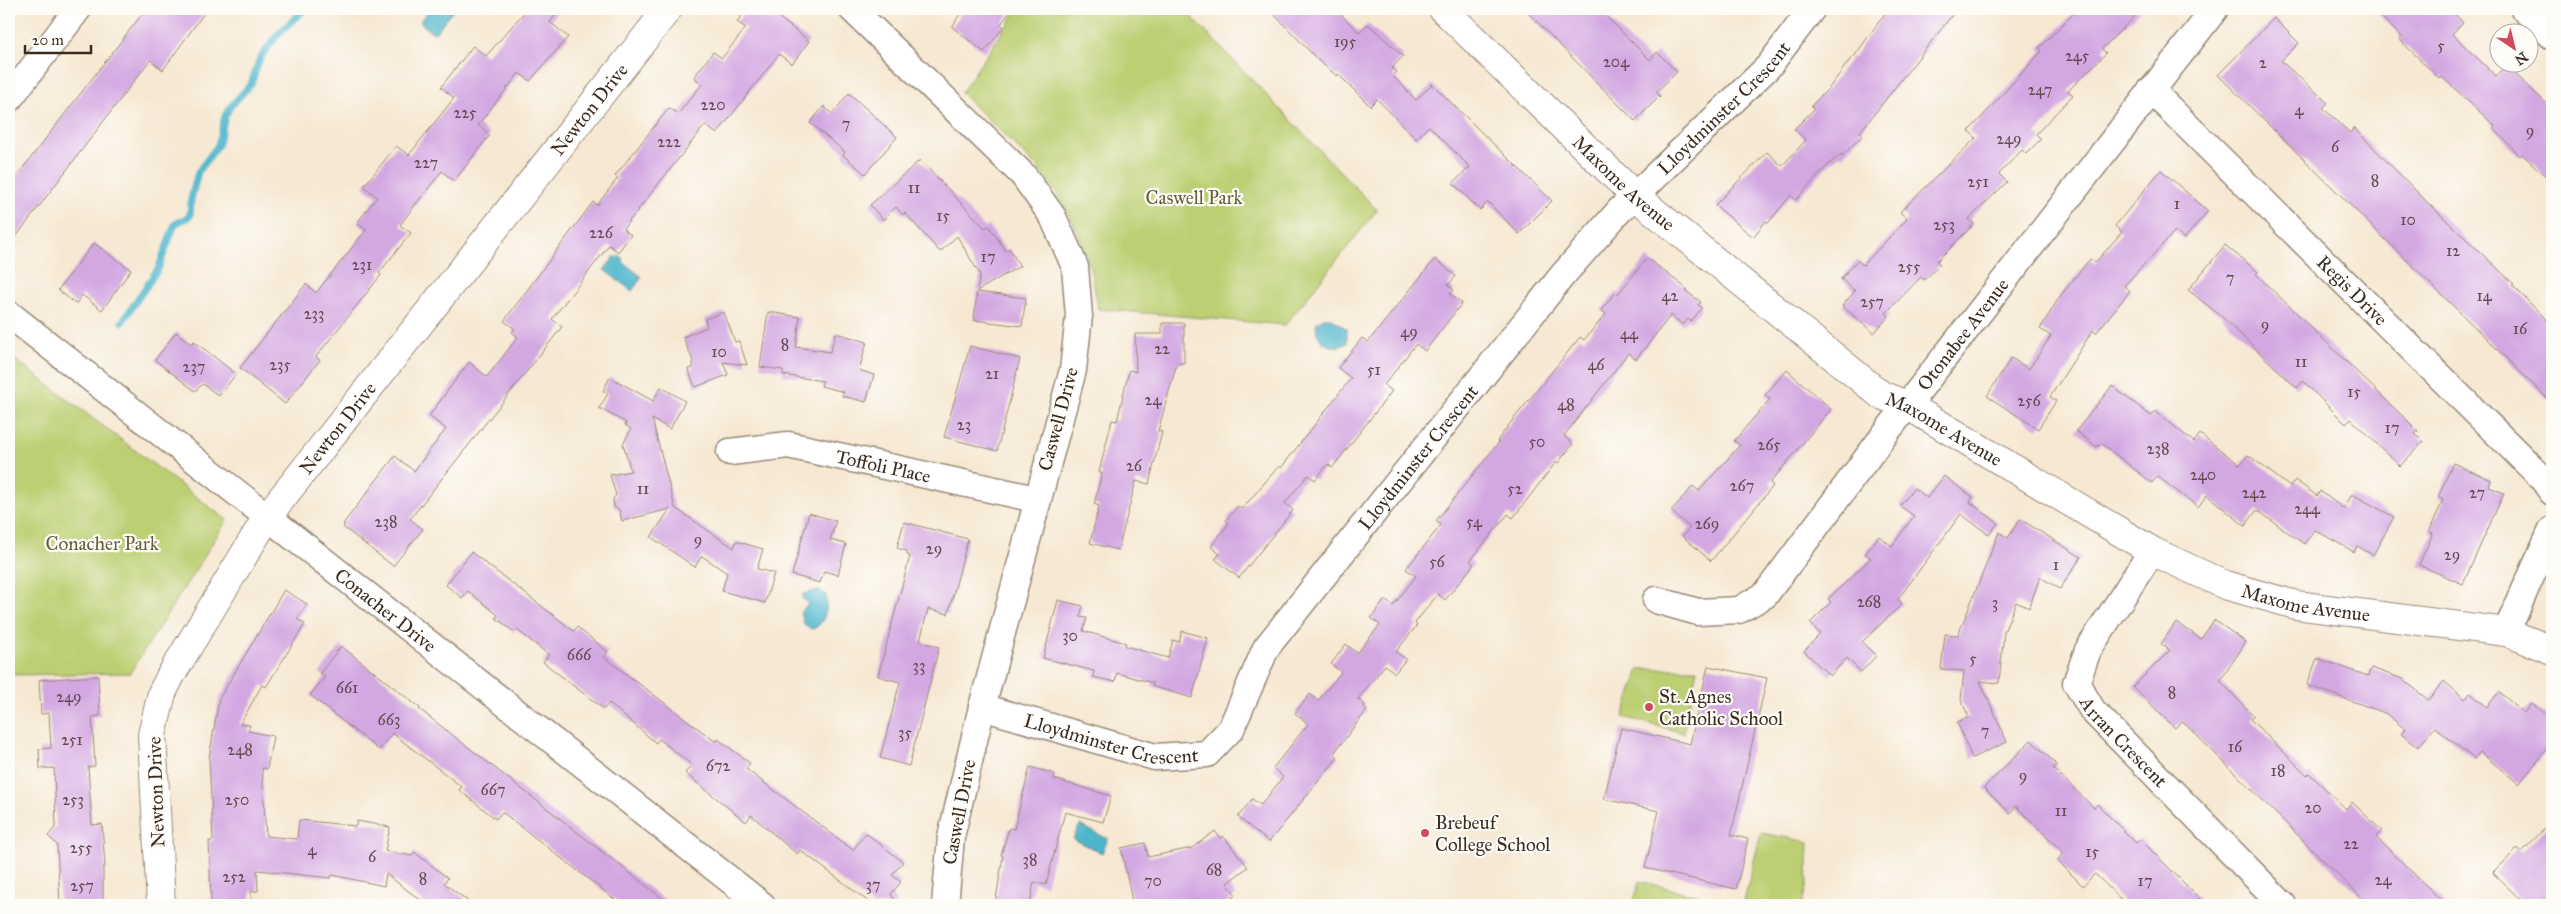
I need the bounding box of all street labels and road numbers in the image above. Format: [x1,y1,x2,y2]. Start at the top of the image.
street label: Lloydminster Crescent [1652,36,1795,179]
street label: Newton Drive [546,58,632,160]
street label: Maxome Avenue [1568,130,1680,235]
street label: Regis Drive [2312,250,2393,330]
street label: Otonabee Avenue [1912,273,2013,395]
street label: Caswell Drive [1033,365,1083,473]
street label: Newton Drive [294,377,381,479]
street label: Lloydminster Crescent [1353,380,1483,534]
street label: Maxome Avenue [1883,387,2007,471]
street label: Toffoli Place [834,444,933,487]
street label: Conacher Drive [330,563,441,657]
street label: Maxome Avenue [2239,579,2371,626]
street label: Arran Crescent [2075,691,2173,792]
street label: Lloydminster Crescent [1022,708,1199,769]
street label: Newton Drive [143,736,169,848]
street label: Caswell Drive [938,758,980,866]

